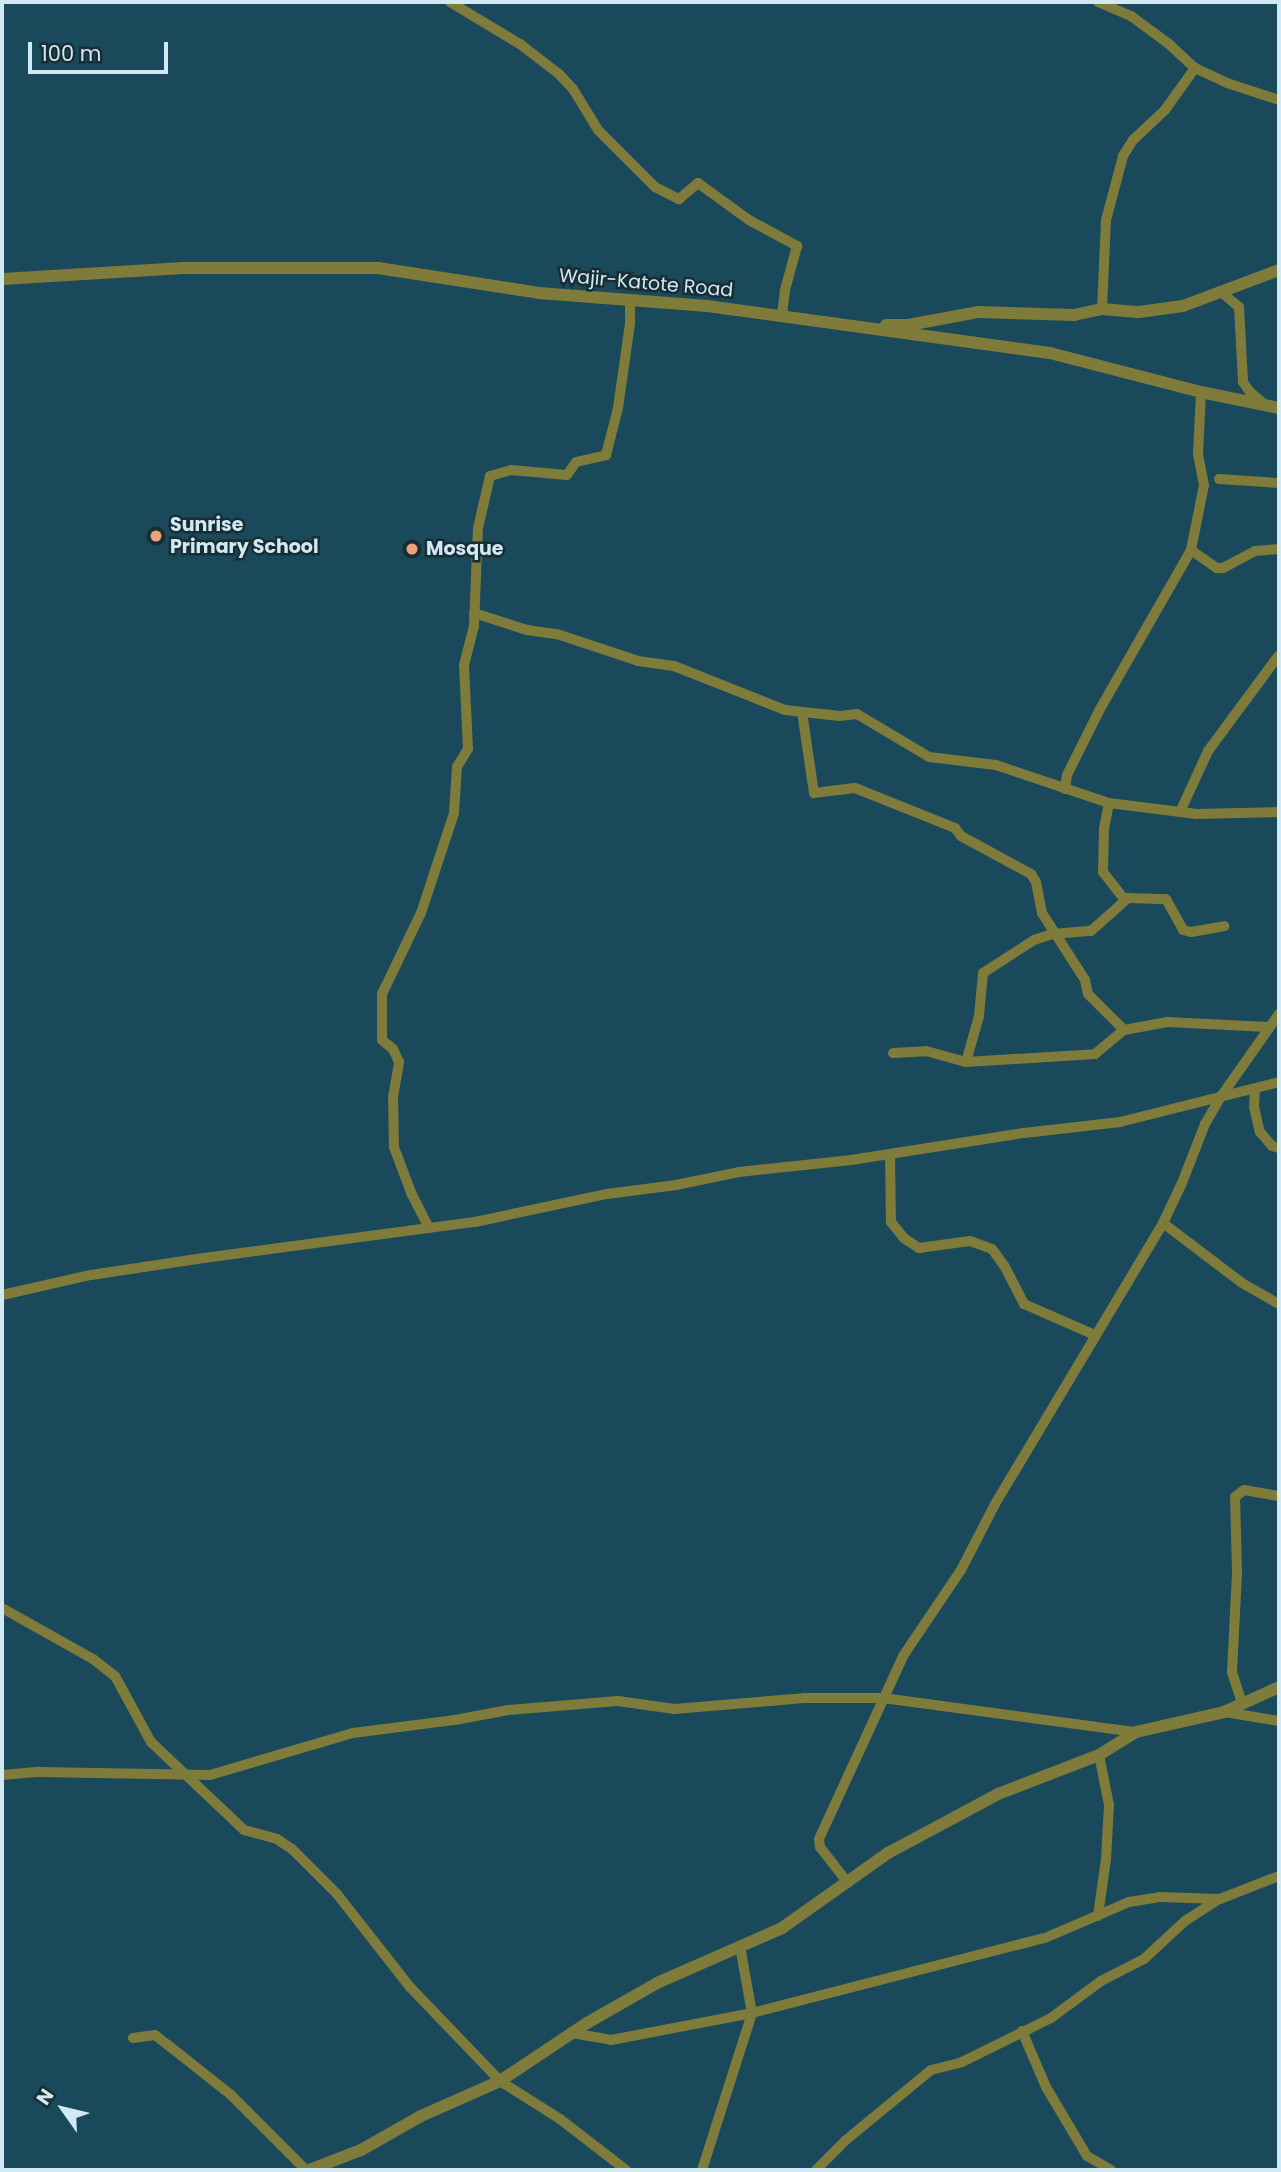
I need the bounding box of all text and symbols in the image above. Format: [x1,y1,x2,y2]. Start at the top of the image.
scale bar [32,28,172,72]
text: 100 m [41,39,101,68]
street label: Wajir-Katote Road [558,264,734,302]
place label: Sunrise Primary School [170,514,319,558]
marker: Sunrise Primary School [148,528,164,544]
place label: Mosque [426,538,504,560]
marker: Mosque [404,541,420,557]
north arrow [28,2074,98,2144]
text: N [30,2084,60,2110]

